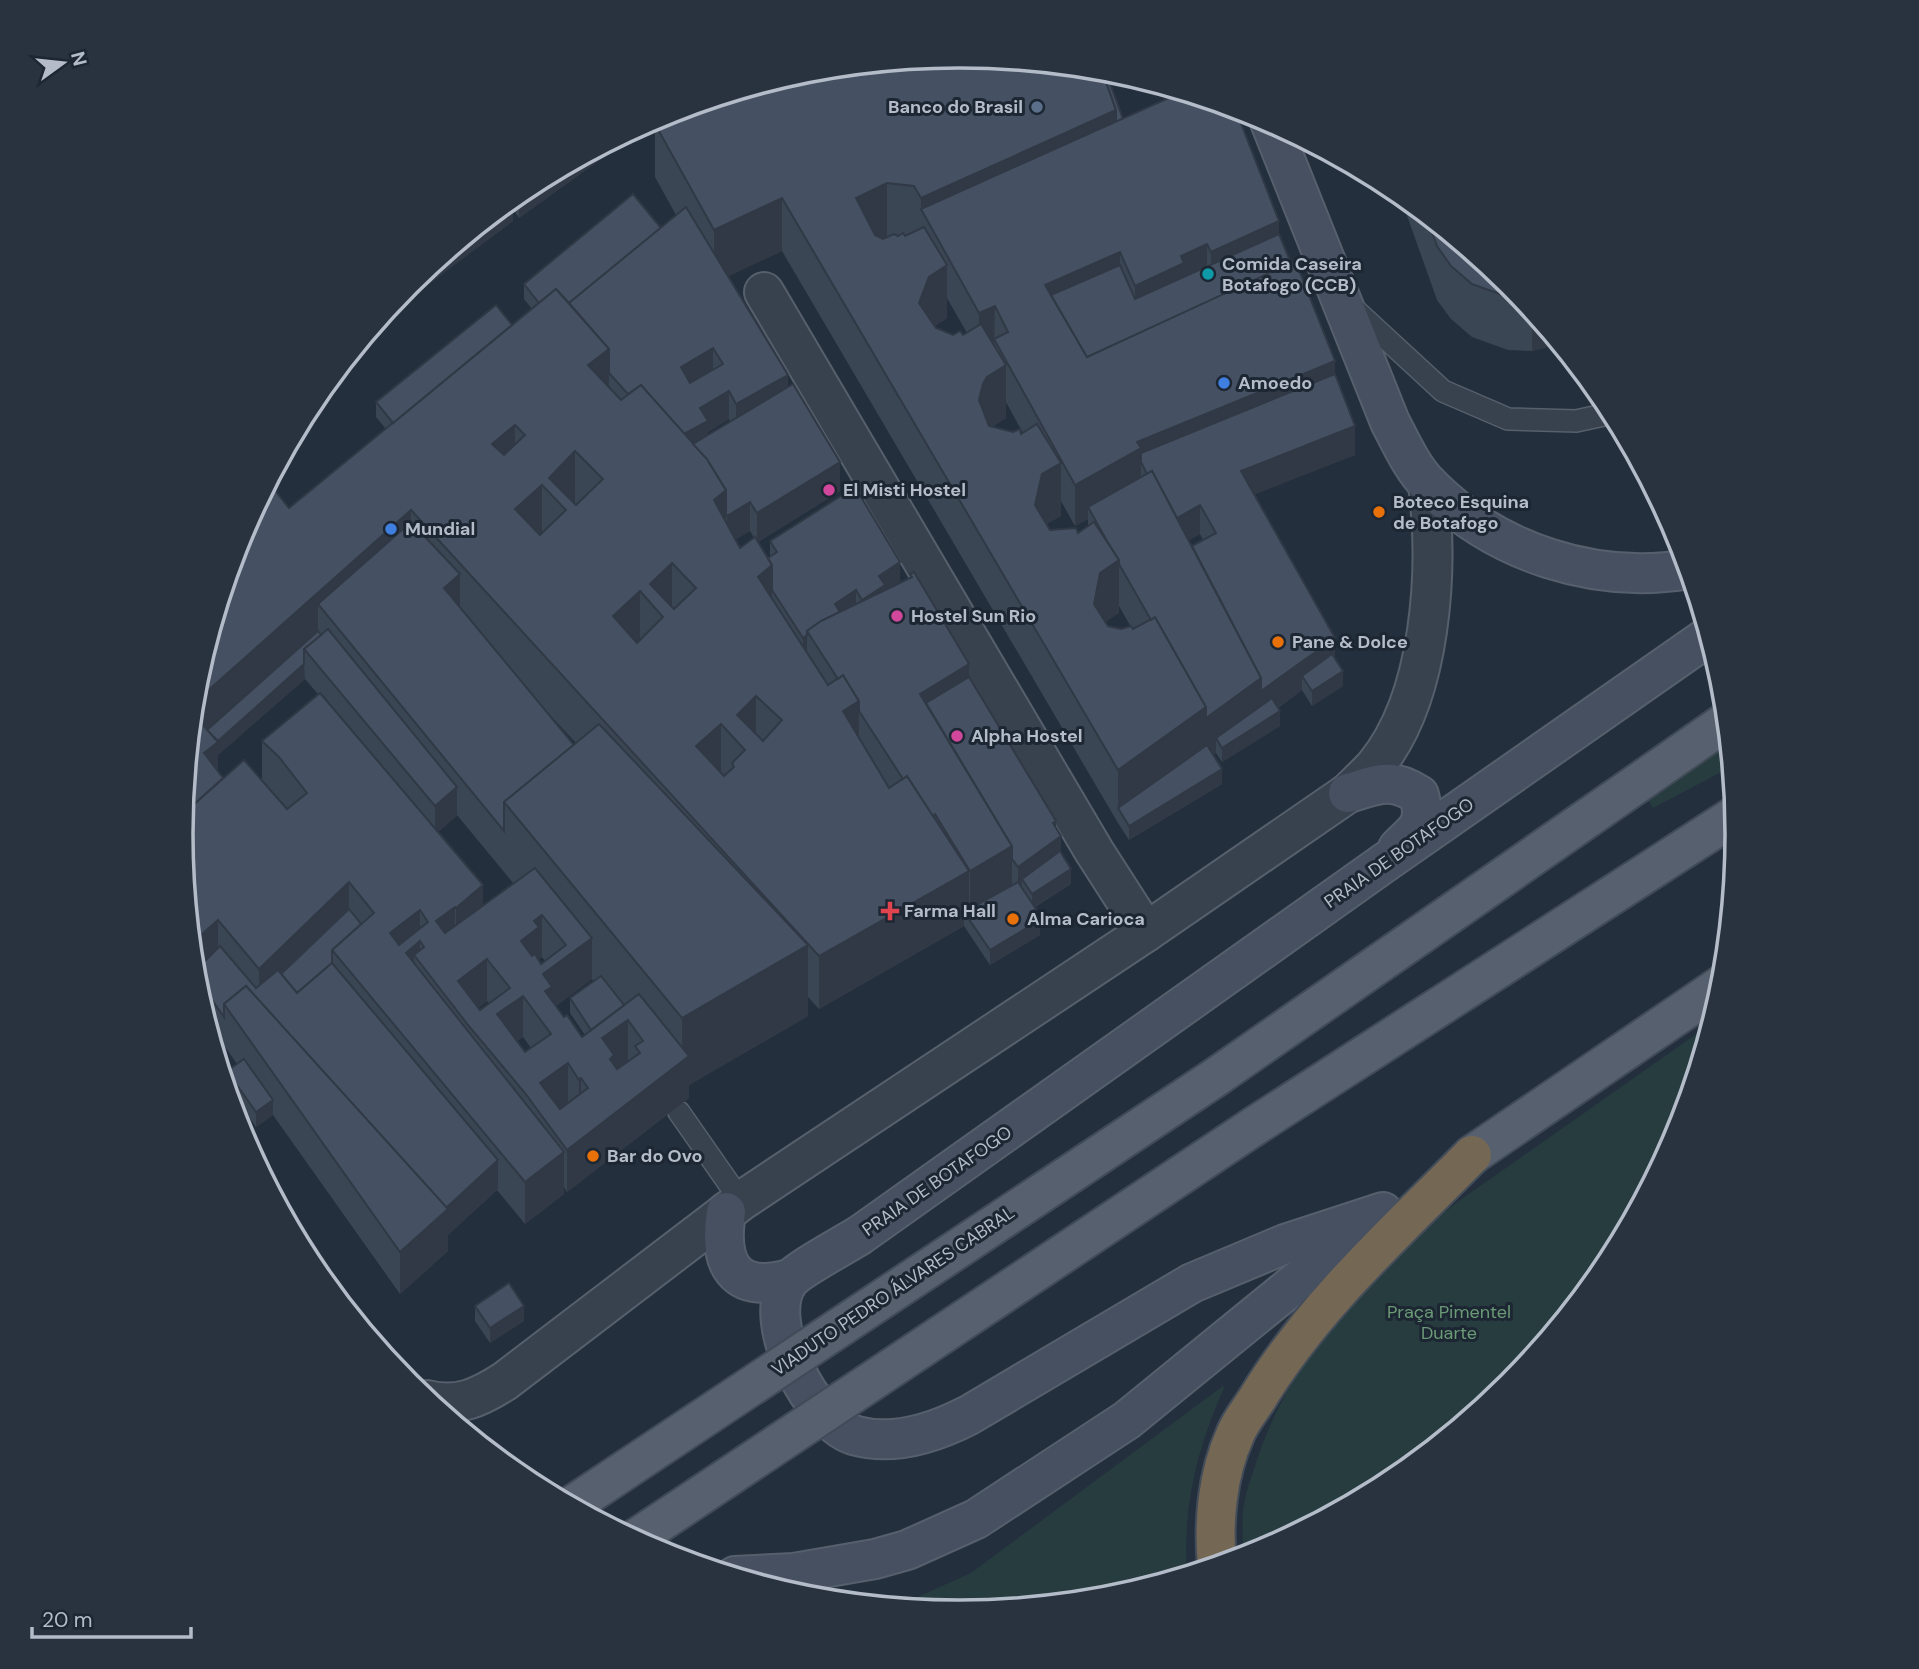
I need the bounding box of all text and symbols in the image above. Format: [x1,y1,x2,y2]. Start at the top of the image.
north arrow [28,28,98,98]
text: N [65,49,93,69]
place label: Banco do Brasil [888,95,1023,119]
marker: Banco do Brasil [1029,99,1045,115]
place label: Comida Caseira Botafogo (CCB) [1222,252,1362,297]
marker: Comida Caseira Botafogo (CCB) [1200,266,1216,282]
place label: Amoedo [1238,371,1312,395]
marker: Amoedo [1216,375,1232,391]
place label: El Misti Hostel [843,478,966,502]
marker: El Misti Hostel [821,482,837,498]
place label: Boteco Esquina de Botafogo [1393,490,1529,535]
marker: Boteco Esquina de Botafogo [1371,504,1387,520]
place label: Mundial [405,517,475,541]
marker: Mundial [383,521,399,537]
place label: Hostel Sun Rio [911,604,1036,628]
marker: Hostel Sun Rio [889,608,905,624]
place label: Pane & Dolce [1292,630,1408,654]
marker: Pane & Dolce [1270,634,1286,650]
place label: Alpha Hostel [971,724,1083,748]
marker: Alpha Hostel [949,728,965,744]
street label: PRAIA DE BOTAFOGO [1320,792,1479,914]
place label: Farma Hall [904,899,996,923]
marker: Farma Hall [882,903,898,919]
place label: Alma Carioca [1027,907,1145,931]
marker: Alma Carioca [1005,911,1021,927]
street label: PRAIA DE BOTAFOGO [858,1120,1017,1242]
place label: Bar do Ovo [607,1144,702,1168]
marker: Bar do Ovo [585,1148,601,1164]
street label: VIADUTO PEDRO ÁLVARES CABRAL [767,1200,1019,1382]
park label: Praça Pimentel Duarte [1387,1300,1511,1345]
scale bar [32,1596,191,1640]
text: 20 m [42,1606,93,1634]

